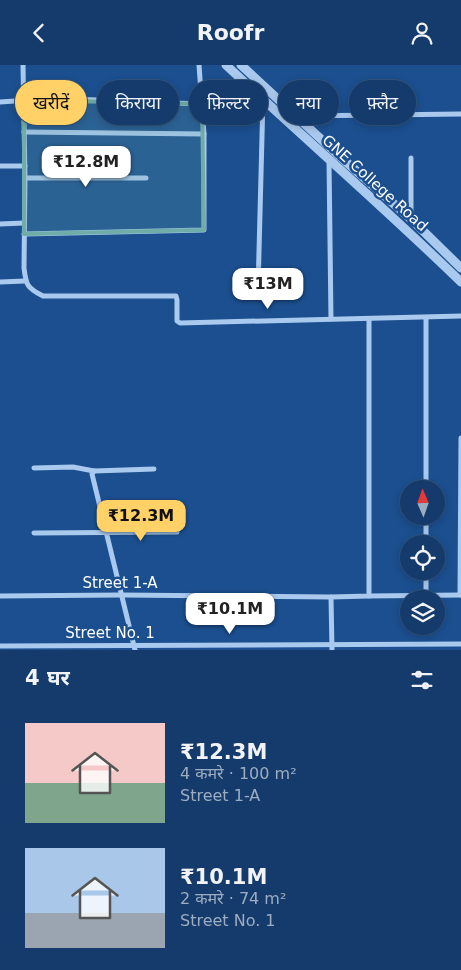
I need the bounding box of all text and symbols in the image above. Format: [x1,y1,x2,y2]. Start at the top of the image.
icon: back [25,19,53,47]
icon: person [408,19,436,47]
text: Roofr [197,20,264,45]
chip: खरीदें [15,80,87,125]
chip: किराया [97,80,179,125]
chip: फ़िल्टर [189,80,268,125]
chip: नया [278,80,339,125]
chip: फ़्लैट [349,80,416,125]
street label: GNE College Road [319,131,431,235]
pin: ₹12.8M [45,145,127,188]
text: ₹12.8M [53,152,119,171]
pin: ₹13M [238,267,298,310]
text: ₹13M [243,274,293,293]
north arrow [400,480,445,525]
map controls [400,480,445,635]
pin: ₹12.3M [100,499,182,542]
text: ₹12.3M [108,506,174,525]
button: locate [400,535,445,580]
street label: Street 1-A [82,574,158,592]
button: layers [400,590,445,635]
pin: ₹10.1M [189,593,271,635]
text: ₹10.1M [197,599,263,618]
street label: Street No. 1 [65,624,155,642]
text: 4 घर [25,666,70,690]
icon: filters [408,666,436,694]
text: ₹12.3M [180,740,267,764]
icon: home [65,743,125,803]
text: 4 कमरे · 100 m² [180,764,297,783]
text: Street 1-A [180,786,260,805]
text: ₹10.1M [180,865,267,889]
icon: home [65,868,125,928]
text: 2 कमरे · 74 m² [180,889,286,908]
text: Street No. 1 [180,911,276,930]

